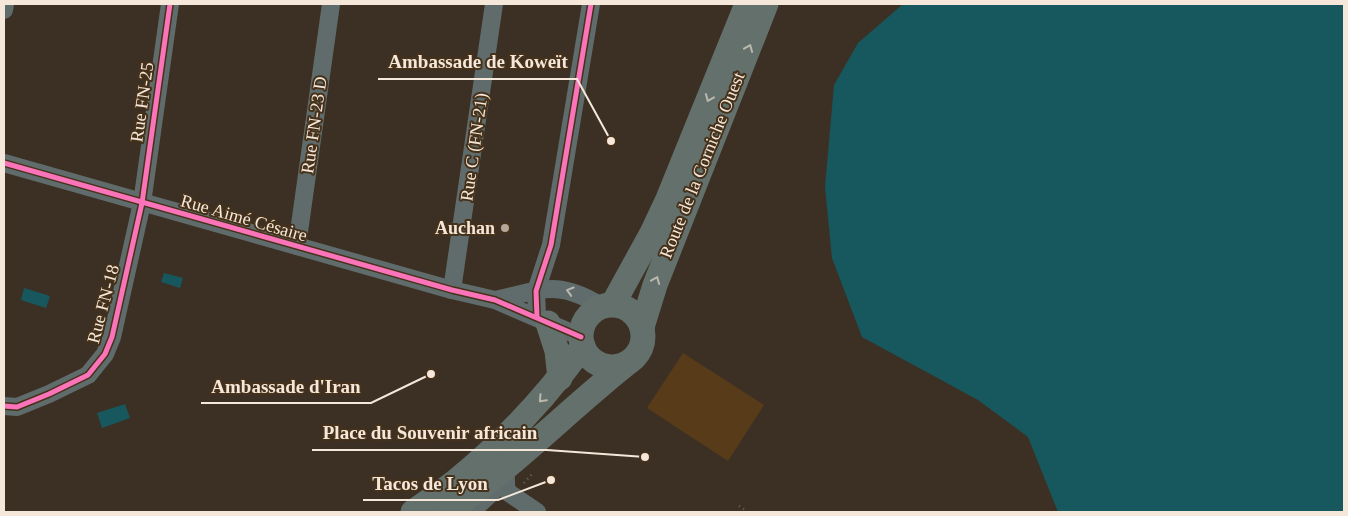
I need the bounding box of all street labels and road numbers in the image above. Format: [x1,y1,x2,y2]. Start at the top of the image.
street label: Rue FN-25 [126,61,158,143]
street label: Route de la Corniche Ouest [655,69,749,261]
street label: Rue FN-23 D [297,75,331,175]
street label: Rue C (FN-21) [457,92,492,203]
street label: Rue Aimé Césaire [178,190,310,246]
street label: Rue FN-18 [83,263,123,345]

